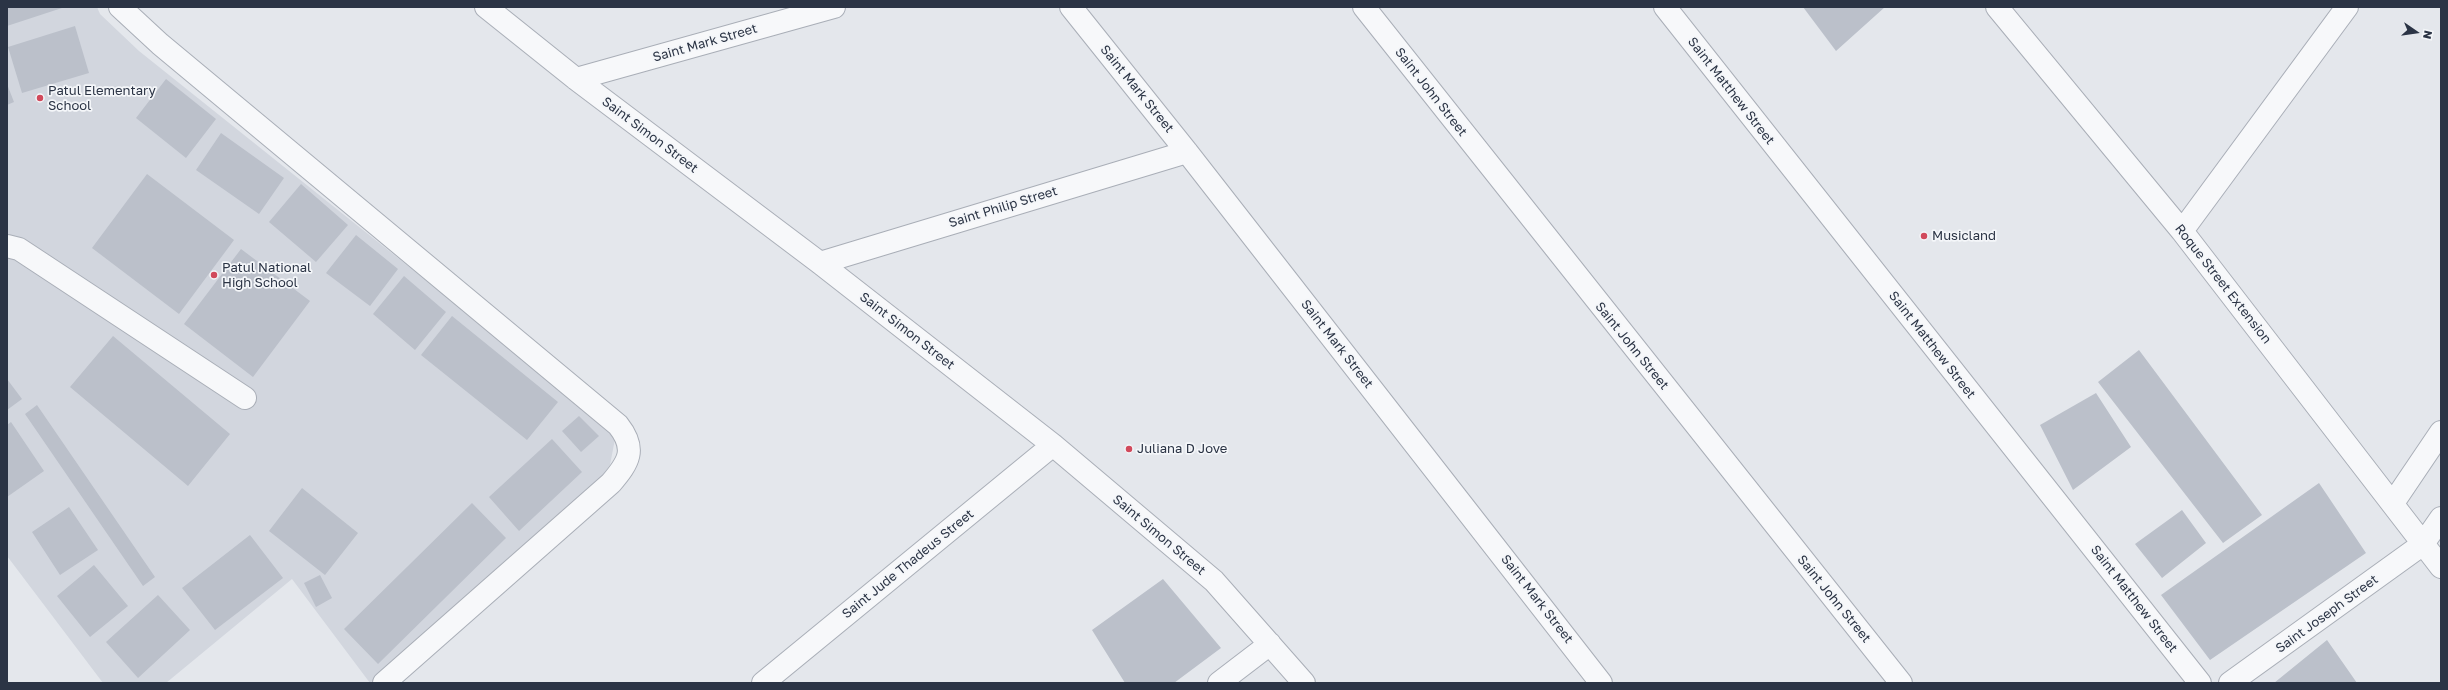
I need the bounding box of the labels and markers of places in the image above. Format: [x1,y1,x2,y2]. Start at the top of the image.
place label: Patul Elementary School [48,83,156,114]
marker: Patul Elementary School [35,93,45,103]
place label: Musicland [1932,228,1996,244]
marker: Musicland [1919,231,1929,241]
place label: Patul National High School [222,260,311,291]
marker: Patul National High School [209,270,219,280]
place label: Juliana D Jove [1137,441,1227,457]
marker: Juliana D Jove [1124,444,1134,454]

